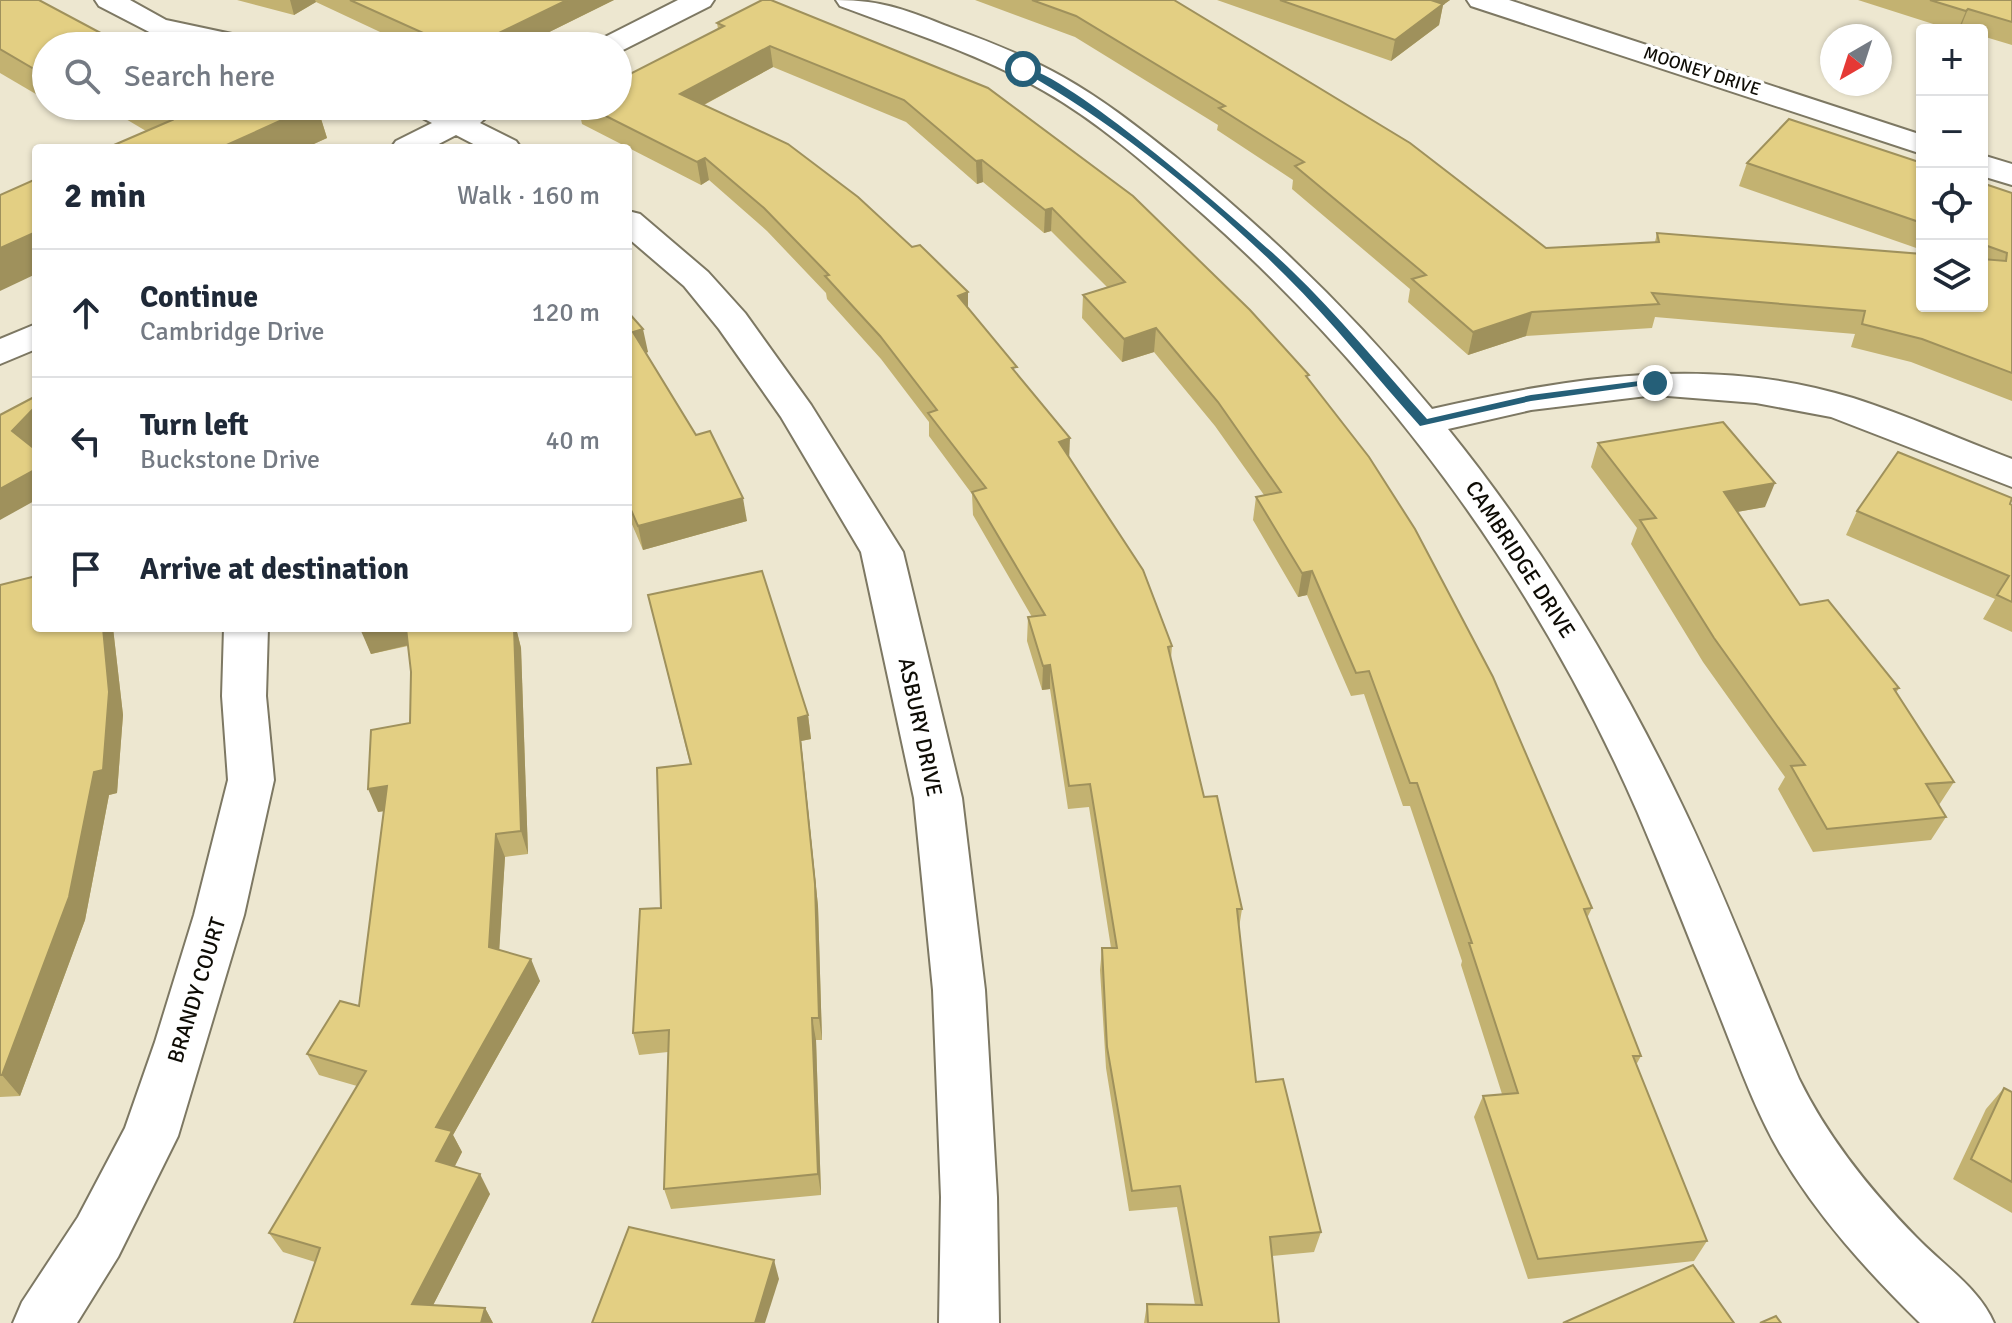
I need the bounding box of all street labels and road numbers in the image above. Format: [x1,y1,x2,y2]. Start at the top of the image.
street label: MOONEY DRIVE [1641,42,1763,100]
street label: CAMBRIDGE DRIVE [1460,476,1582,643]
street label: ASBURY DRIVE [893,655,948,799]
street label: BRANDY COURT [162,914,231,1066]

